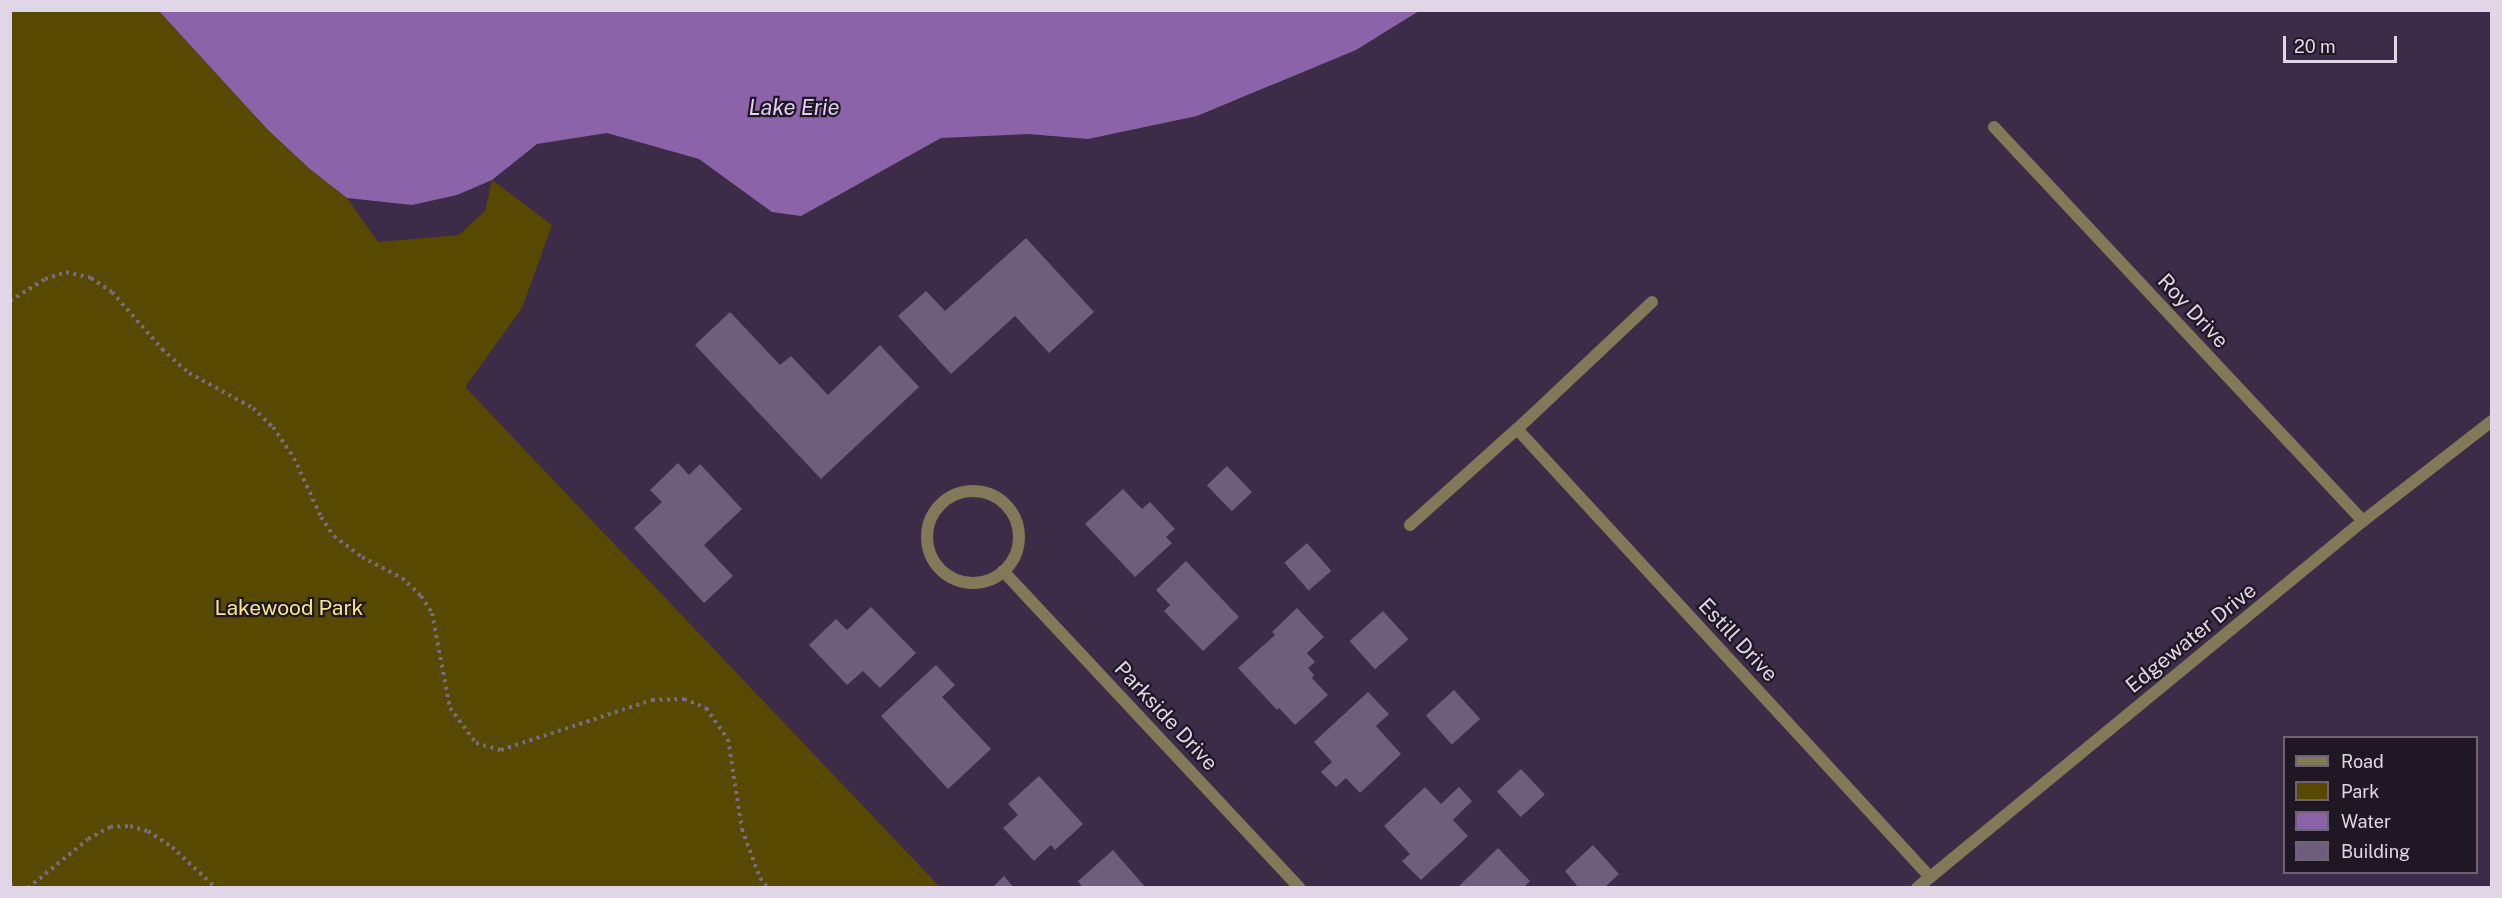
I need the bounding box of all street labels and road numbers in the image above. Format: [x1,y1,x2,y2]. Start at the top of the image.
street label: Roy Drive [2152,269,2234,353]
street label: Edgewater Drive [2121,578,2261,698]
street label: Estill Drive [1693,593,1783,687]
street label: Parkside Drive [1109,656,1223,776]

